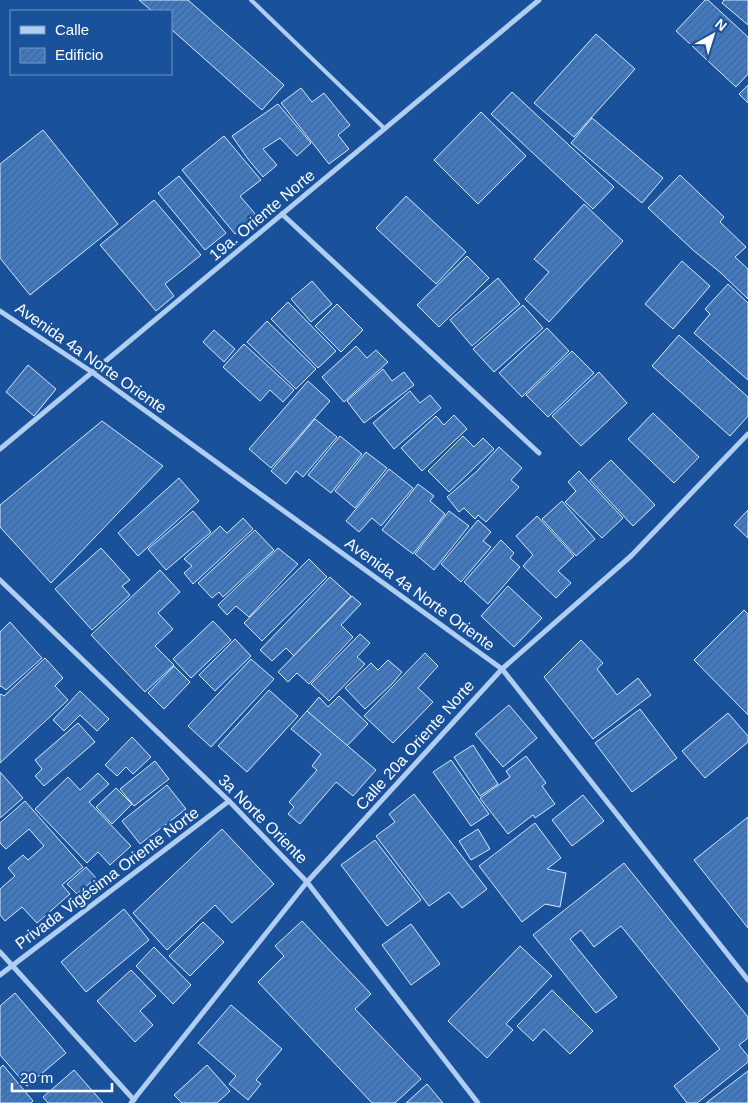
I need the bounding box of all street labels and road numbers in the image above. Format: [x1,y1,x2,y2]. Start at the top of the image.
street label: 19a. Oriente Norte [206,166,318,264]
street label: Avenida 4a Norte Oriente [12,299,170,417]
street label: Avenida 4a Norte Oriente [342,534,498,654]
street label: Calle 20a Oriente Norte [352,677,478,813]
street label: 3a Norte Oriente [215,771,311,867]
street label: Privada Vigésima Oriente Norte [12,804,202,952]

